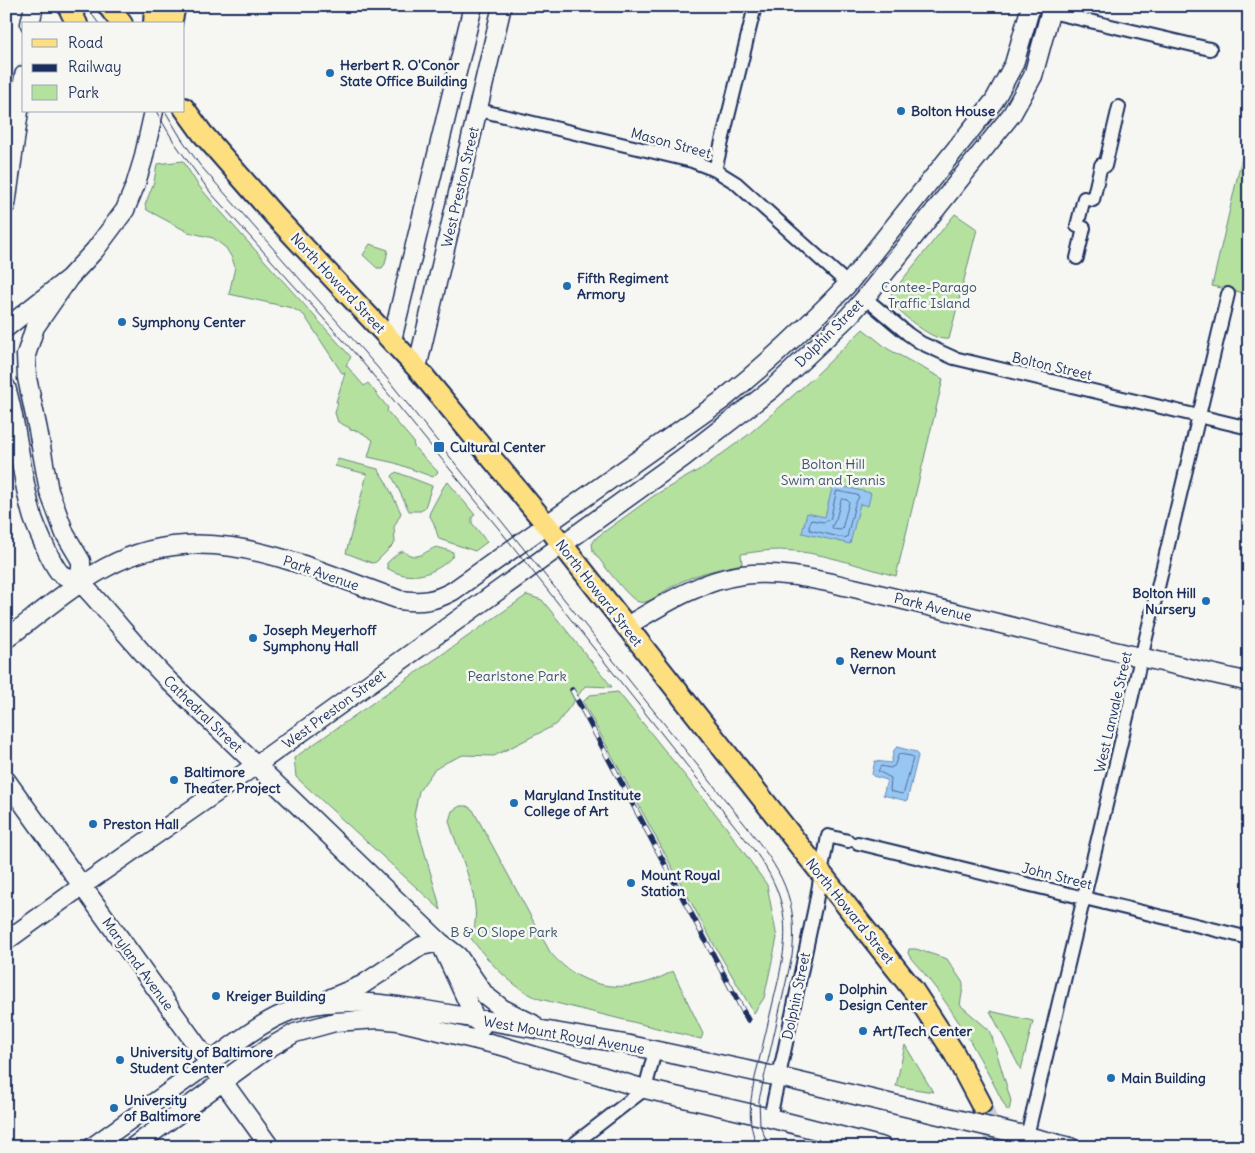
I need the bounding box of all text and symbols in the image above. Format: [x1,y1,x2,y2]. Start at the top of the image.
legend [22,22,185,112]
text: Road [68,33,103,52]
place label: Herbert R. O'Conor State Office Building [340,56,468,90]
text: Railway [68,57,122,76]
marker: Herbert R. O'Conor State Office Building [324,67,336,79]
text: Park [68,83,99,102]
place label: Bolton House [911,102,996,120]
marker: Bolton House [895,105,907,117]
street label: Mason Street [629,124,713,162]
street label: West Preston Street [437,125,483,249]
street label: North Howard Street [287,229,389,337]
place label: Fifth Regiment Armory [577,269,669,303]
park label: Contee-Parago Traffic Island [881,278,977,312]
marker: Fifth Regiment Armory [561,280,573,292]
street label: Dolphin Street [791,295,867,371]
place label: Symphony Center [132,313,246,331]
marker: Symphony Center [116,316,128,328]
street label: Bolton Street [1010,348,1094,384]
place label: Cultural Center [450,438,546,456]
marker: Cultural Center [432,440,446,454]
park label: Bolton Hill Swim and Tennis [781,455,885,489]
street label: North Howard Street [552,536,646,650]
street label: Park Avenue [281,552,361,594]
place label: Bolton Hill Nursery [1132,584,1196,618]
street label: Park Avenue [892,589,974,625]
marker: Bolton Hill Nursery [1200,595,1212,607]
place label: Joseph Meyerhoff Symphony Hall [263,621,378,655]
marker: Joseph Meyerhoff Symphony Hall [247,632,259,644]
place label: Renew Mount Vernon [850,644,936,678]
street label: West Lanvale Street [1090,649,1136,774]
marker: Renew Mount Vernon [834,655,846,667]
street label: West Preston Street [279,665,389,752]
park label: Pearlstone Park [467,667,567,685]
street label: Cathedral Street [160,672,247,756]
place label: Baltimore Theater Project [184,763,281,797]
marker: Baltimore Theater Project [168,774,180,786]
place label: Maryland Institute College of Art [524,786,642,820]
marker: Maryland Institute College of Art [508,797,520,809]
place label: Preston Hall [103,815,179,833]
marker: Preston Hall [87,818,99,830]
street label: North Howard Street [802,855,898,968]
street label: John Street [1020,859,1094,893]
place label: Mount Royal Station [641,866,720,900]
marker: Mount Royal Station [625,877,637,889]
street label: Maryland Avenue [98,914,178,1014]
park label: B & O Slope Park [450,923,558,941]
street label: Dolphin Street [778,950,814,1041]
place label: Dolphin Design Center [839,980,928,1014]
place label: Kreiger Building [226,987,326,1005]
marker: Kreiger Building [210,990,222,1002]
marker: Dolphin Design Center [823,991,835,1003]
street label: West Mount Royal Avenue [482,1012,646,1058]
place label: Art/Tech Center [873,1022,972,1040]
marker: Art/Tech Center [857,1025,869,1037]
place label: University of Baltimore Student Center [130,1043,274,1077]
marker: University of Baltimore Student Center [114,1054,126,1066]
place label: Main Building [1121,1069,1206,1087]
marker: Main Building [1105,1072,1117,1084]
place label: University of Baltimore [124,1091,201,1125]
marker: University of Baltimore [108,1102,120,1114]

